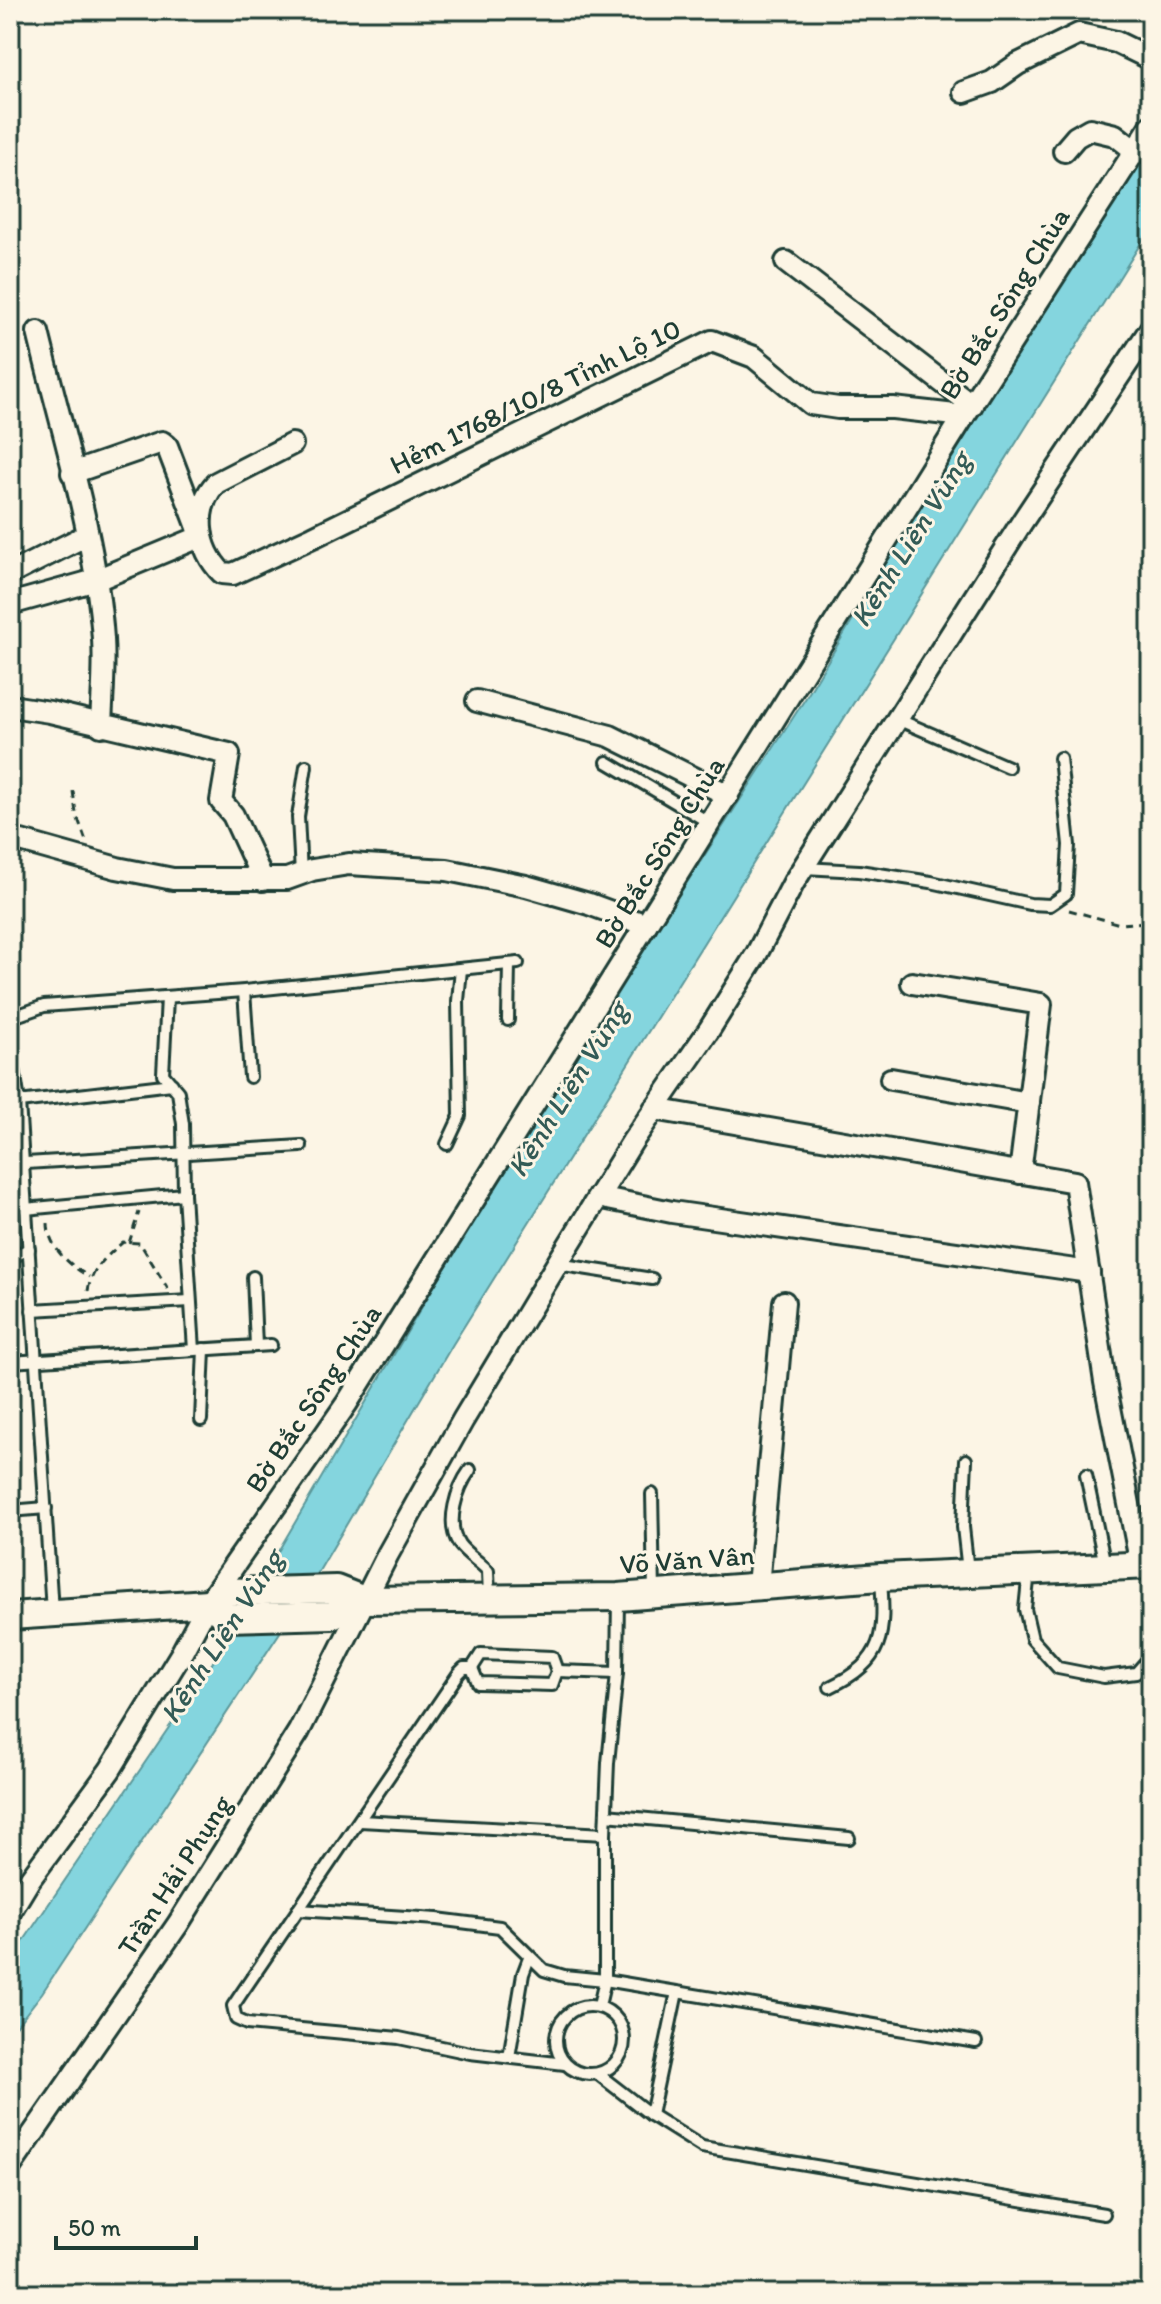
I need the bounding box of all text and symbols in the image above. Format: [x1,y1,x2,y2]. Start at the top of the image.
street label: Bờ Bắc Sông Chùa [931,200,1077,405]
street label: Hẻm 1768/10/8 Tỉnh Lộ 10 [384,311,686,481]
water label: Kênh Liên Vùng [841,441,981,633]
street label: Bờ Bắc Sông Chùa [586,749,732,954]
water label: Kênh Liên Vùng [498,991,638,1183]
street label: Bờ Bắc Sông Chùa [237,1297,389,1499]
street label: Võ Văn Vân [618,1537,756,1581]
water label: Kênh Liên Vùng [151,1539,293,1730]
street label: Trần Hải Phụng [109,1788,239,1962]
scale bar [56,2200,196,2250]
text: 50 m [68,2213,121,2242]

